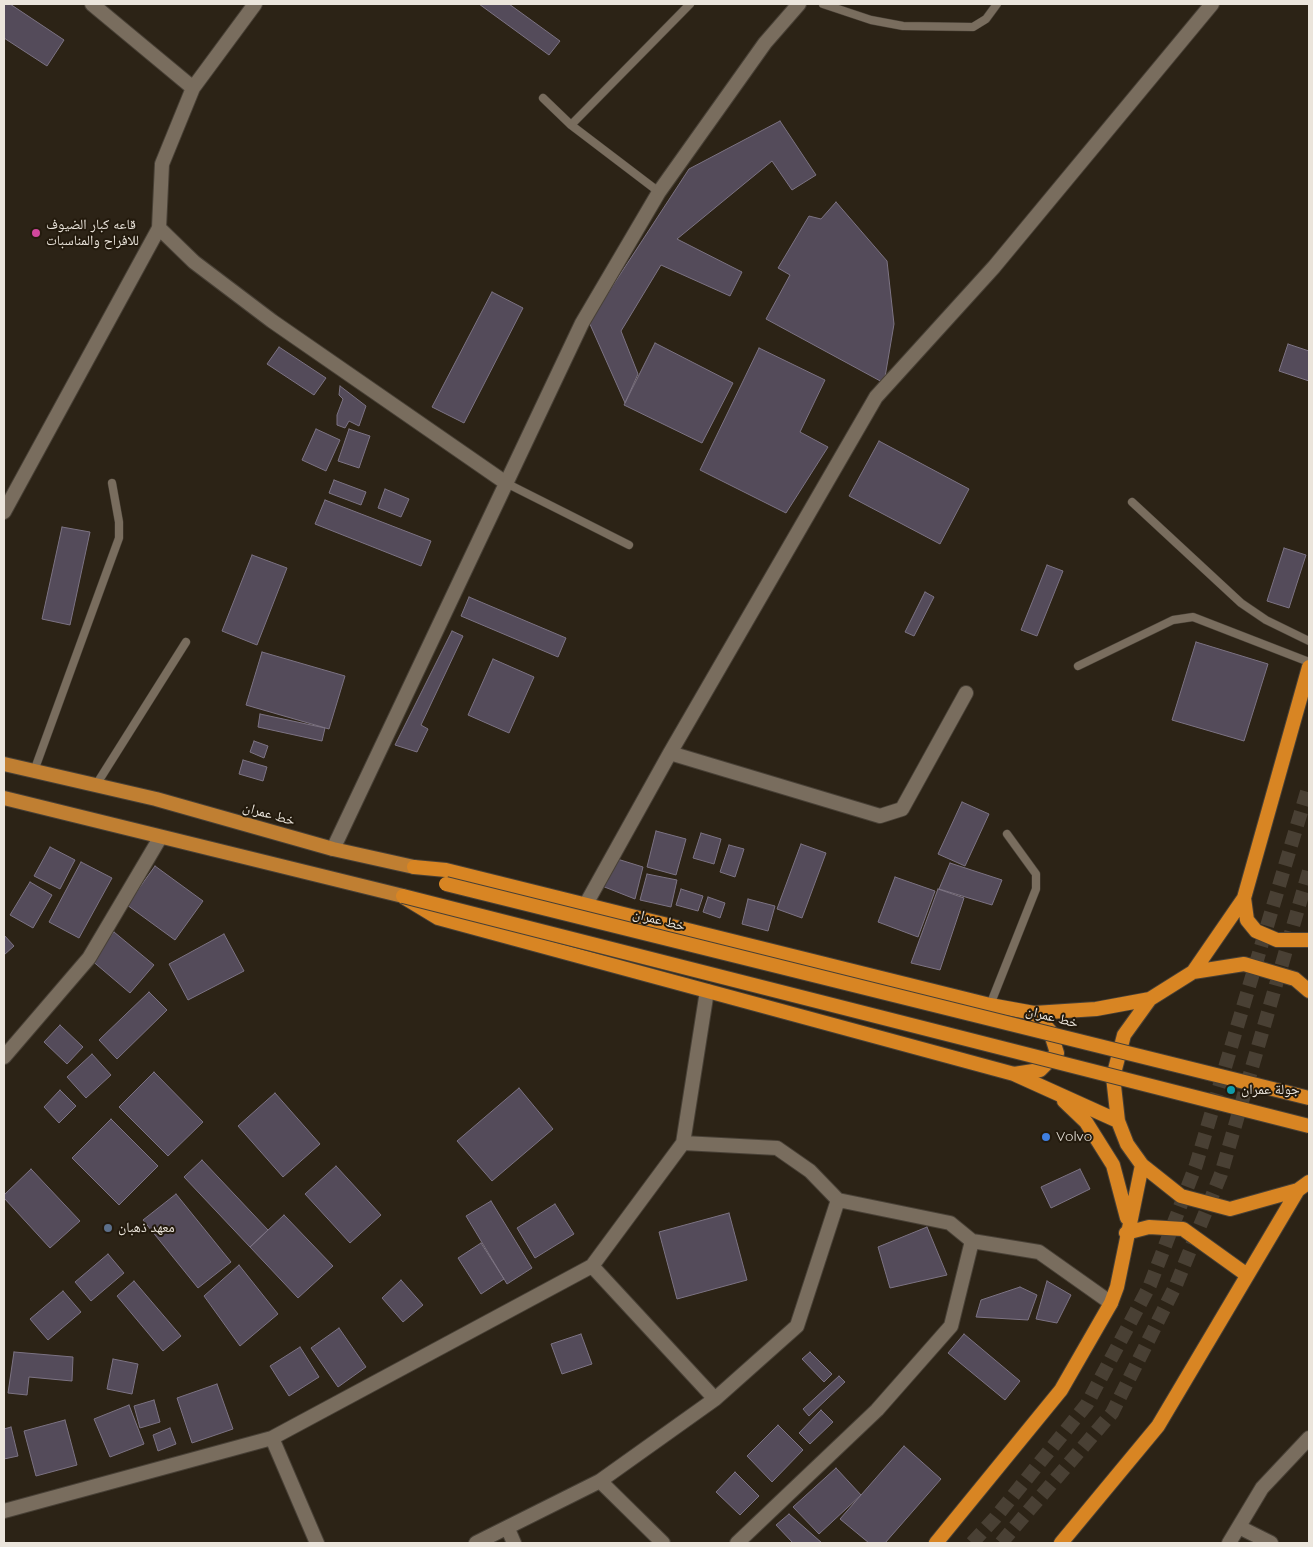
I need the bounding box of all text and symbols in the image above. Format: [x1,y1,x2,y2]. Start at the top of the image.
place label: قاعه كبار الضيوف للافراح والمناسبات [46,217,139,250]
marker: قاعه كبار الضيوف للافراح والمناسبات [30,227,42,239]
street label: خط عمران [241,799,297,829]
street label: خط عمران [631,905,687,935]
street label: خط عمران [1024,1002,1080,1032]
place label: جولة عمران [1241,1082,1300,1098]
marker: جولة عمران [1225,1084,1237,1096]
place label: Volvo [1056,1129,1092,1145]
marker: Volvo [1040,1131,1052,1143]
place label: معهد ذهبان [118,1220,175,1236]
marker: معهد ذهبان [102,1222,114,1234]

